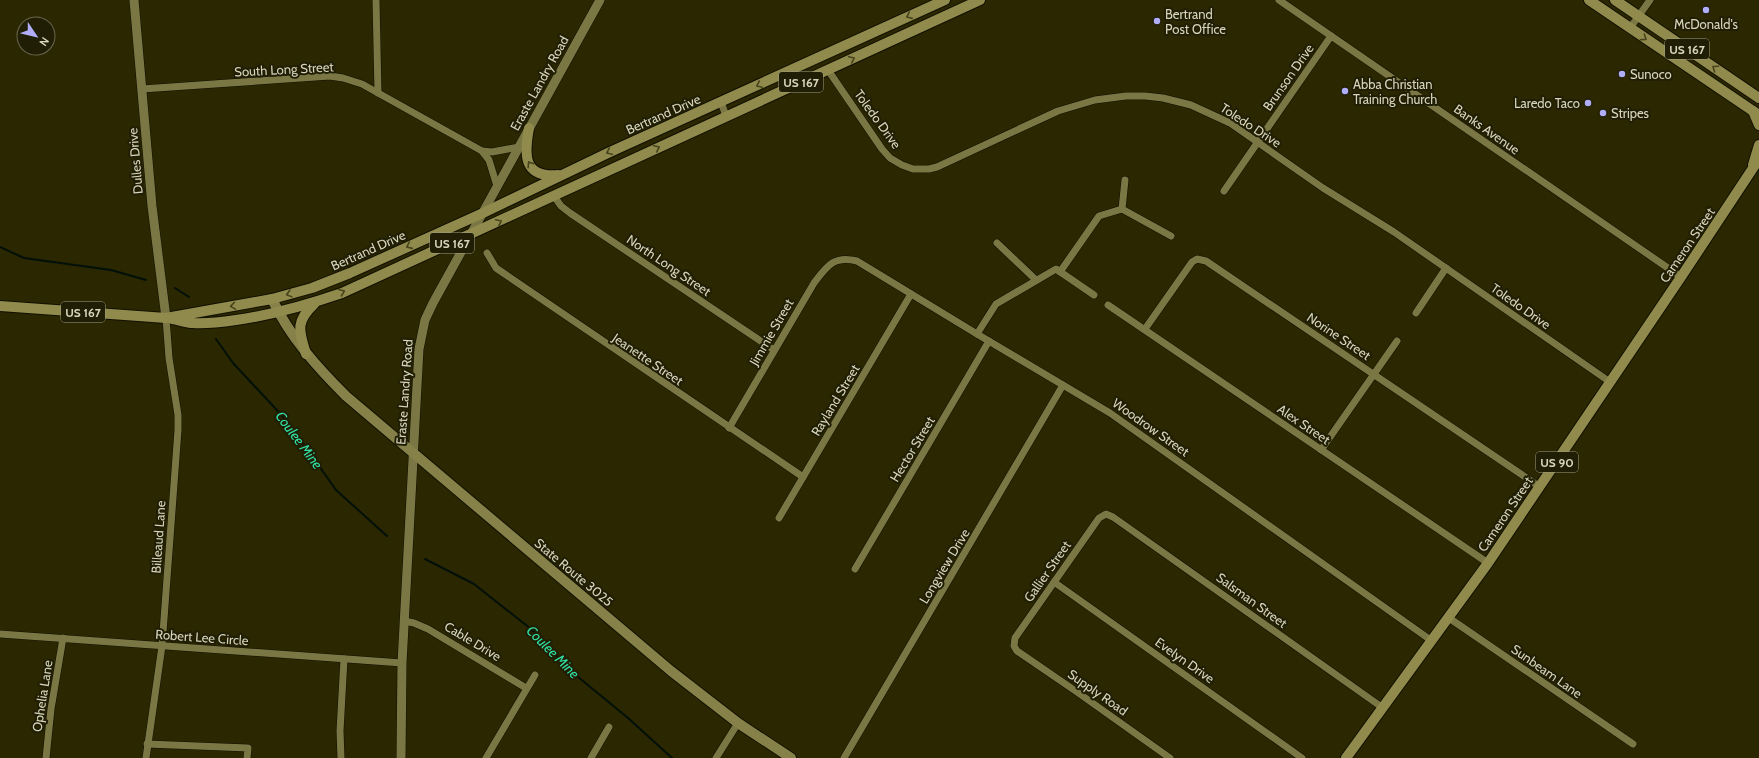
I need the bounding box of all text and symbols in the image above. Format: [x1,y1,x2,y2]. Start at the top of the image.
marker: McDonald's [1701,5,1711,15]
place label: Bertrand Post Office [1165,6,1226,37]
one-way arrow [906,11,914,19]
north arrow [16,16,56,56]
marker: Bertrand Post Office [1152,16,1162,26]
place label: McDonald's [1674,16,1739,32]
street label: Eraste Landry Road [506,33,572,133]
one-way arrow [1640,33,1647,40]
text: N [36,35,52,49]
road number: US 167 [1665,39,1709,59]
street label: Brunson Drive [1259,40,1317,113]
one-way arrow [847,56,855,64]
street label: South Long Street [234,58,335,80]
place label: Sunoco [1630,66,1672,82]
one-way arrow [1713,66,1720,73]
marker: Sunoco [1617,69,1627,79]
road number: US 167 [779,72,823,92]
place label: Abba Christian Training Church [1353,76,1437,107]
one-way arrow [756,80,763,88]
street label: Toledo Drive [851,86,905,152]
marker: Abba Christian Training Church [1340,86,1350,96]
street label: Bertrand Drive [623,90,703,138]
place label: Laredo Taco [1514,95,1580,111]
marker: Laredo Taco [1583,98,1593,108]
street label: Toledo Drive [1218,99,1285,151]
street label: Banks Avenue [1451,100,1523,158]
place label: Stripes [1611,105,1650,121]
marker: Stripes [1598,108,1608,118]
street label: Dulles Drive [124,127,146,195]
one-way arrow [653,145,661,153]
one-way arrow [606,147,613,155]
one-way arrow [527,161,535,168]
street label: Cameron Street [1656,204,1718,286]
one-way arrow [495,219,502,227]
street label: Bertrand Drive [328,226,408,274]
street label: North Long Street [624,231,715,299]
road number: US 167 [430,233,474,253]
one-way arrow [406,241,414,249]
street label: Toledo Drive [1488,280,1554,333]
one-way arrow [286,289,293,298]
one-way arrow [339,289,346,297]
street label: Jimmie Street [745,295,797,369]
one-way arrow [230,301,236,309]
road number: US 167 [61,302,105,322]
street label: Norine Street [1304,309,1374,363]
street label: Jeanette Street [609,329,687,389]
street label: Eraste Landry Road [392,339,416,445]
street label: Rayland Street [807,361,863,439]
street label: Woodrow Street [1110,395,1193,460]
street label: Alex Street [1275,401,1334,448]
water label: Coulee Mine [271,408,327,473]
street label: Hector Street [886,413,938,485]
road number: US 90 [1536,452,1578,472]
street label: Cameron Street [1474,473,1536,555]
street label: Billeaud Lane [147,500,169,574]
street label: Longview Drive [915,525,973,606]
street label: State Route 3025 [532,535,616,609]
street label: Gallier Street [1020,537,1074,605]
street label: Salsman Street [1214,569,1291,631]
street label: Cable Drive [442,618,504,664]
water label: Coulee Mine [523,622,584,683]
street label: Robert Lee Circle [155,626,249,648]
street label: Evelyn Drive [1152,634,1218,686]
street label: Sunbeam Lane [1509,641,1586,701]
street label: Ophelia Lane [28,659,56,733]
street label: Supply Road [1065,666,1131,718]

